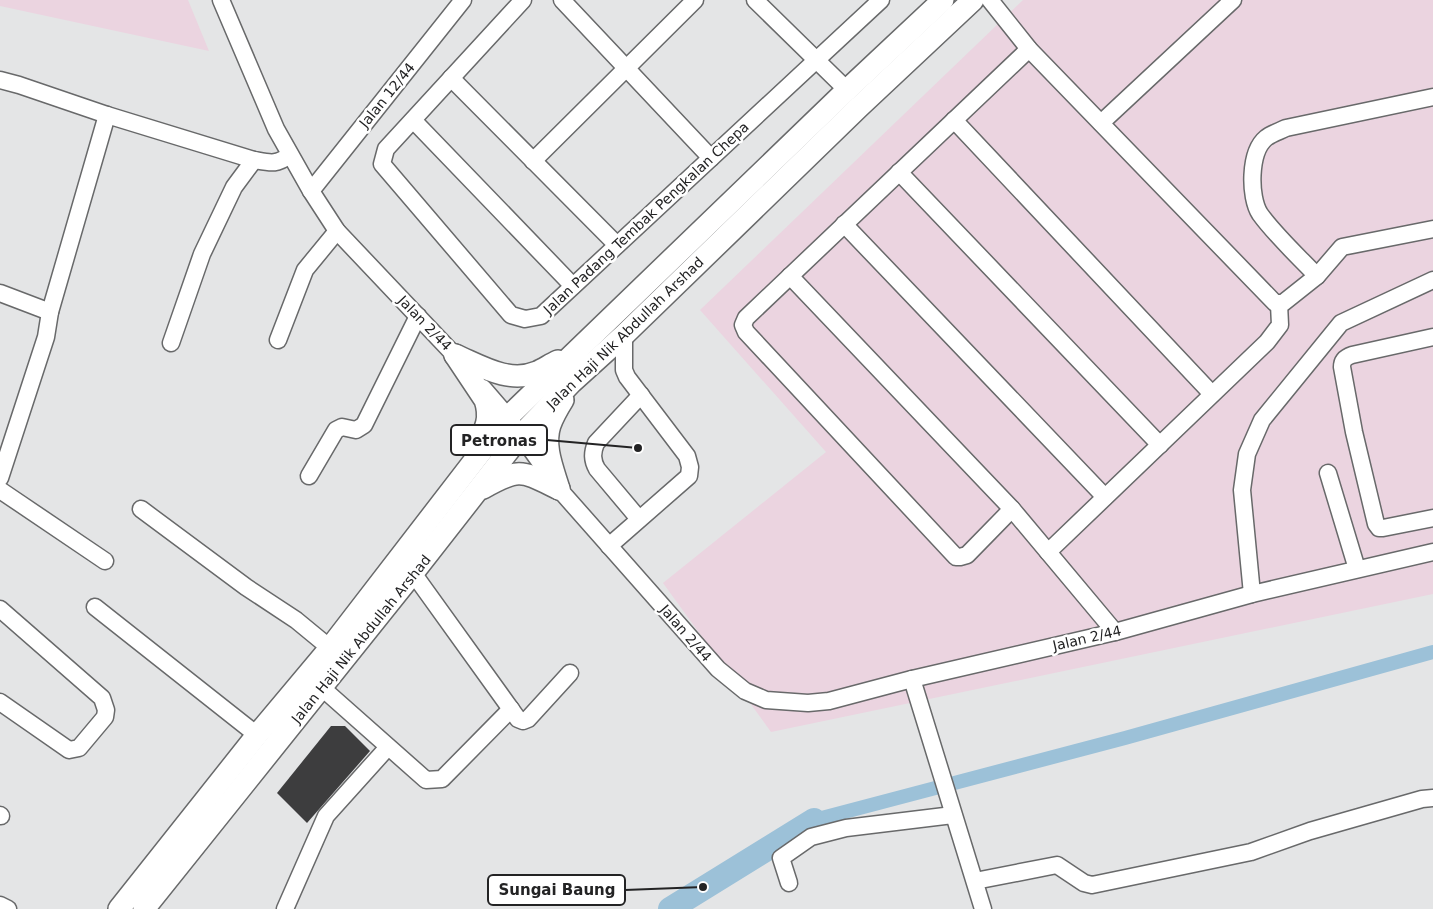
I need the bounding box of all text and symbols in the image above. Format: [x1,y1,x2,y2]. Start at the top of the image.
street label: Jalan 12/44 [355,59,418,131]
street label: Jalan Padang Tembak Pengkalan Chepa [540,119,752,318]
street label: Jalan Haji Nik Abdullah Arshad [543,254,707,413]
street label: Jalan 2/44 [394,292,455,354]
callout: Petronas [451,425,547,455]
text: Petronas [461,432,537,450]
street label: Jalan Haji Nik Abdullah Arshad [288,552,434,727]
street label: Jalan 2/44 [656,601,715,665]
street label: Jalan 2/44 [1050,622,1123,654]
callout: Sungai Baung [488,875,625,905]
text: Sungai Baung [498,881,616,899]

